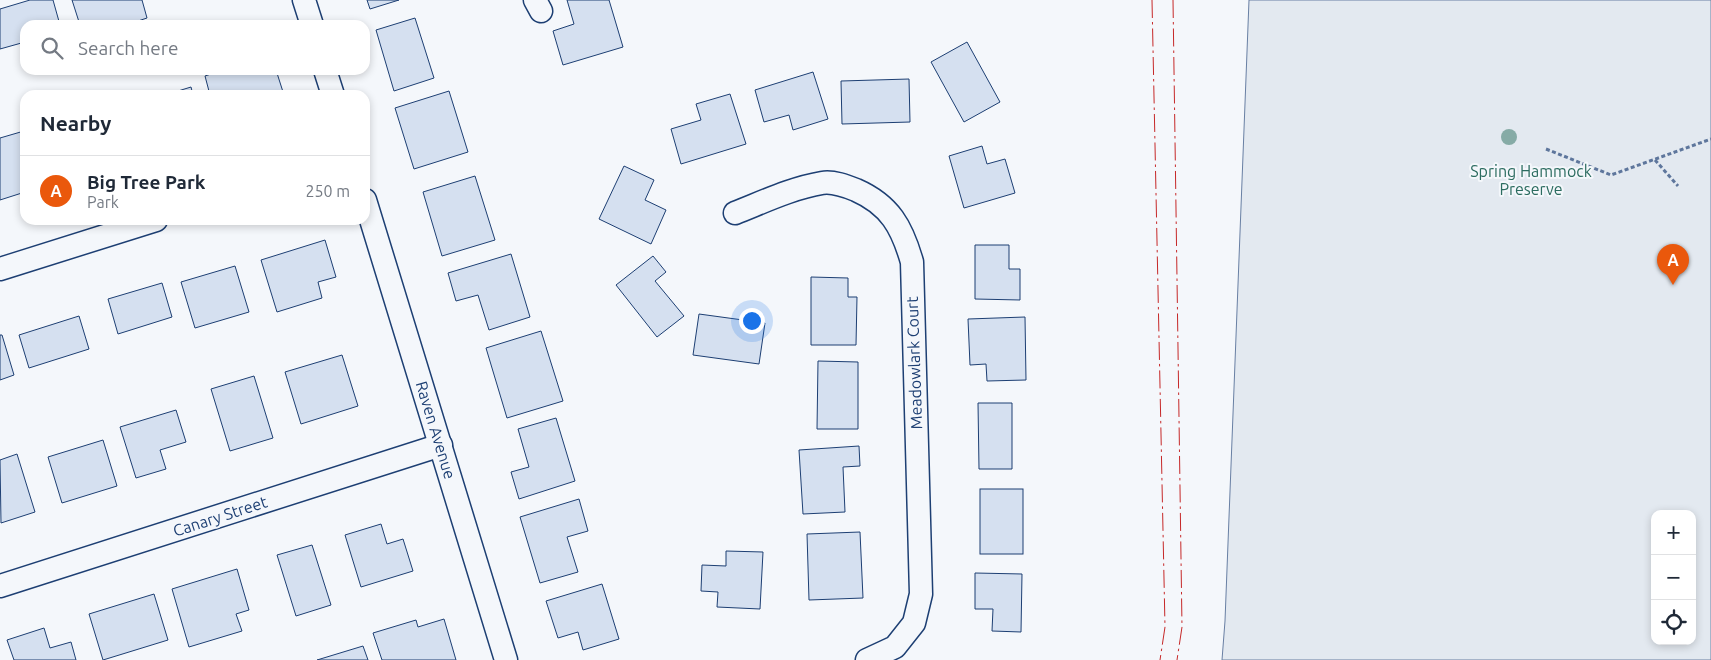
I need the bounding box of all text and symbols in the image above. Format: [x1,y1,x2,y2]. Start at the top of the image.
search box [20,20,370,75]
icon: search [38,34,66,62]
text: Search here [78,37,178,59]
text: Nearby [40,111,111,135]
park label: Spring Hammock Preserve [1470,162,1592,198]
text: Big Tree Park [87,171,205,193]
text: A [50,182,62,200]
text: 250 m [305,182,350,200]
text: Park [87,193,119,211]
pin: A [1657,244,1689,285]
street label: Meadowlark Court [903,296,925,430]
your location [739,308,765,334]
street label: Raven Avenue [413,379,459,481]
street label: Canary Street [171,492,270,540]
map controls [1651,510,1696,645]
button: + [1651,510,1696,555]
button: − [1651,555,1696,600]
button: locate [1651,600,1696,645]

